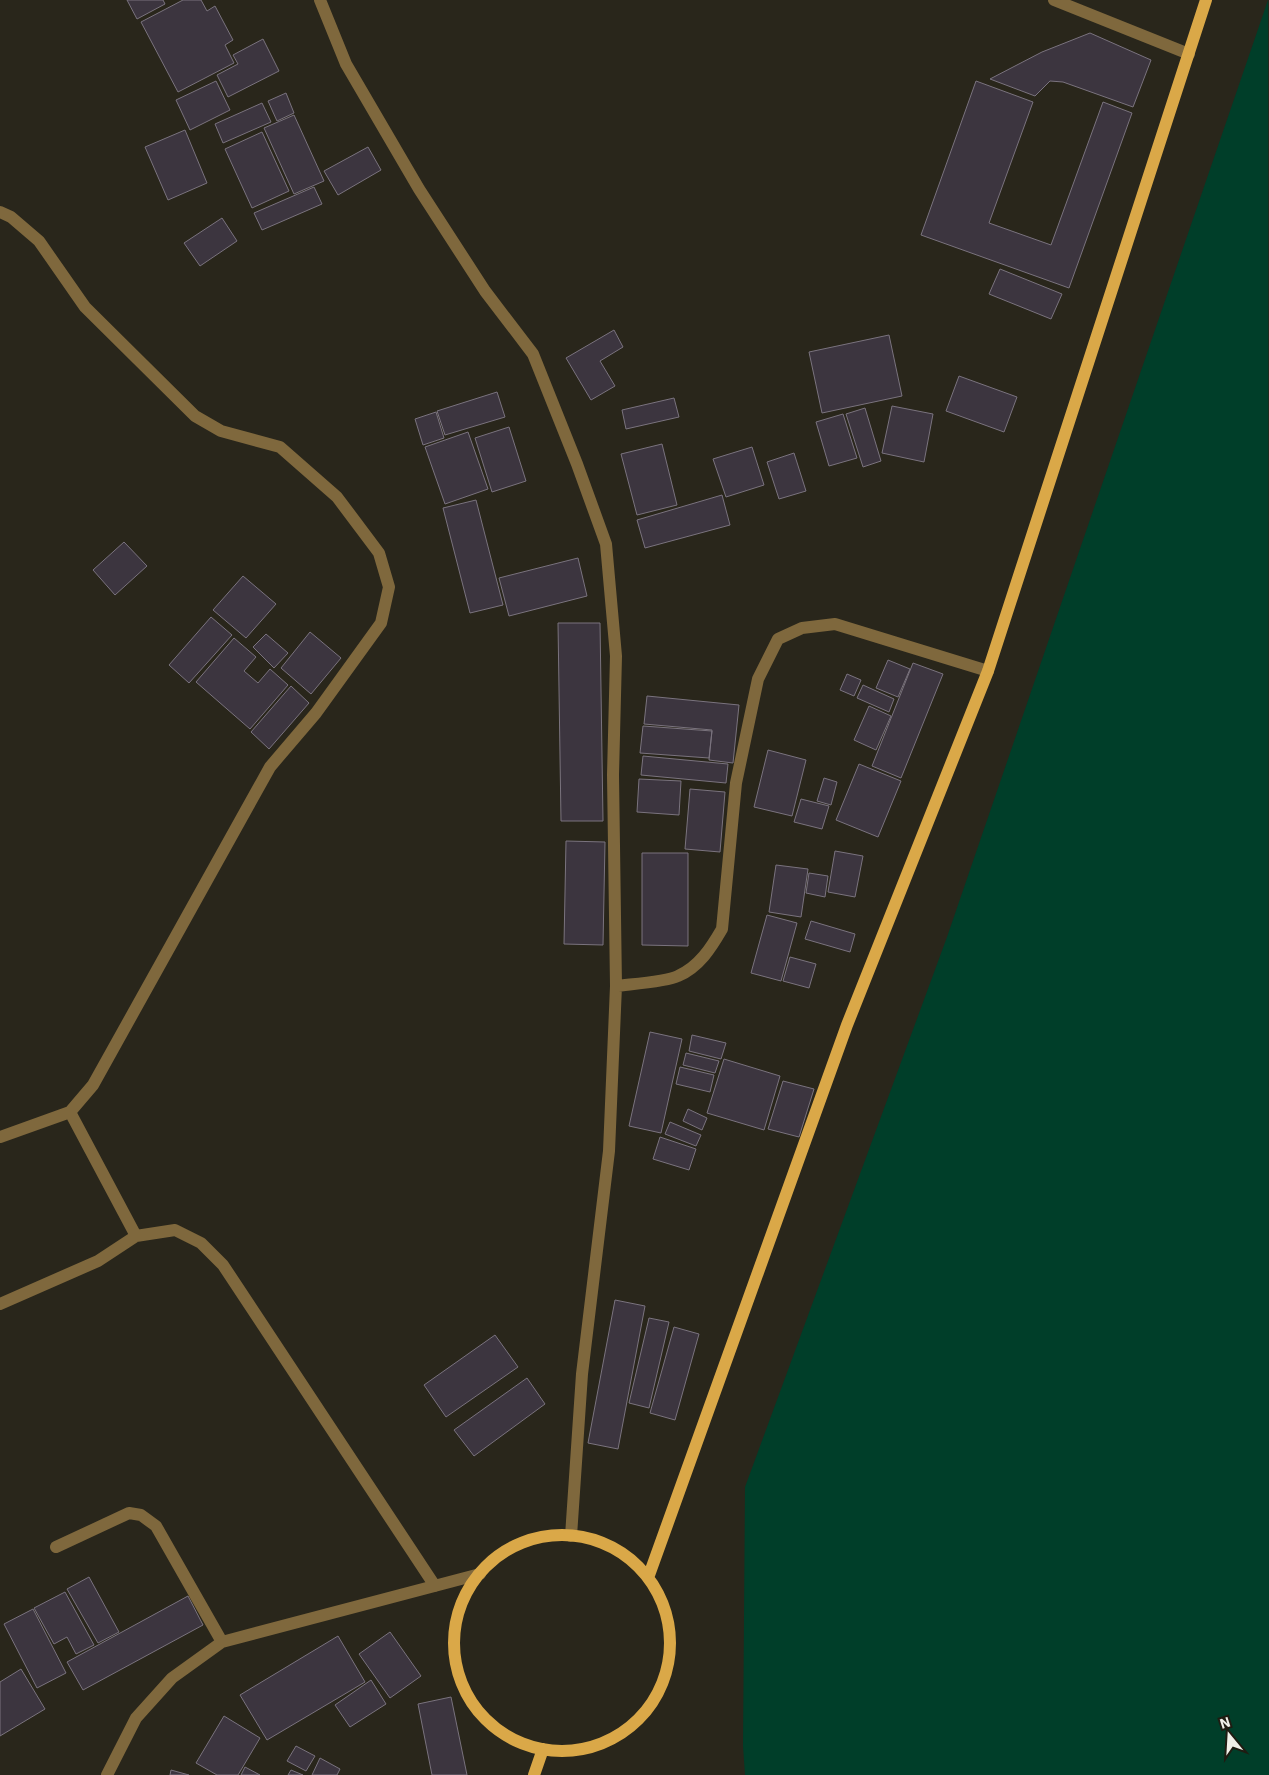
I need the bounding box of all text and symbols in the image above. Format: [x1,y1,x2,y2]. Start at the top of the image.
north arrow [1204,1710,1254,1760]
text: N [1217,1713,1233,1733]

